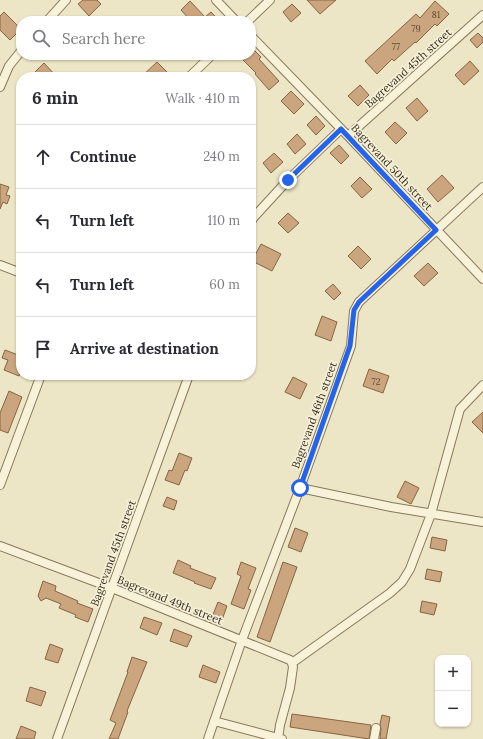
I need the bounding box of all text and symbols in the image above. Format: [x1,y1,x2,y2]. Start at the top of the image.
house number: 81 [432,9,440,20]
search box [16,16,256,60]
house number: 79 [411,23,421,34]
street label: Bagrevand 45th street [362,25,455,111]
icon: search [30,27,52,49]
text: Search here [62,29,145,48]
house number: 77 [392,41,400,52]
text: 6 min [32,87,78,109]
text: Walk · 410 m [165,90,240,107]
street label: Bagrevand 50th street [348,121,436,214]
icon: ahead [32,146,54,168]
text: Continue [70,147,136,166]
text: 240 m [203,148,240,165]
route end [279,171,297,189]
icon: left [32,210,54,232]
text: Turn left [70,211,134,230]
text: 110 m [207,212,240,229]
icon: left [32,274,54,296]
text: Turn left [70,275,134,294]
text: 60 m [209,276,240,293]
icon: arrive [32,338,54,360]
text: Arrive at destination [70,339,219,358]
street label: Bagrevand 46th street [288,359,340,470]
house number: 72 [372,376,381,387]
route start [291,479,309,497]
street label: Bagrevand 45th street [87,497,139,608]
street label: Bagrevand 49th street [115,572,226,628]
map controls [435,655,471,727]
button: + [435,655,471,691]
button: − [435,691,471,727]

